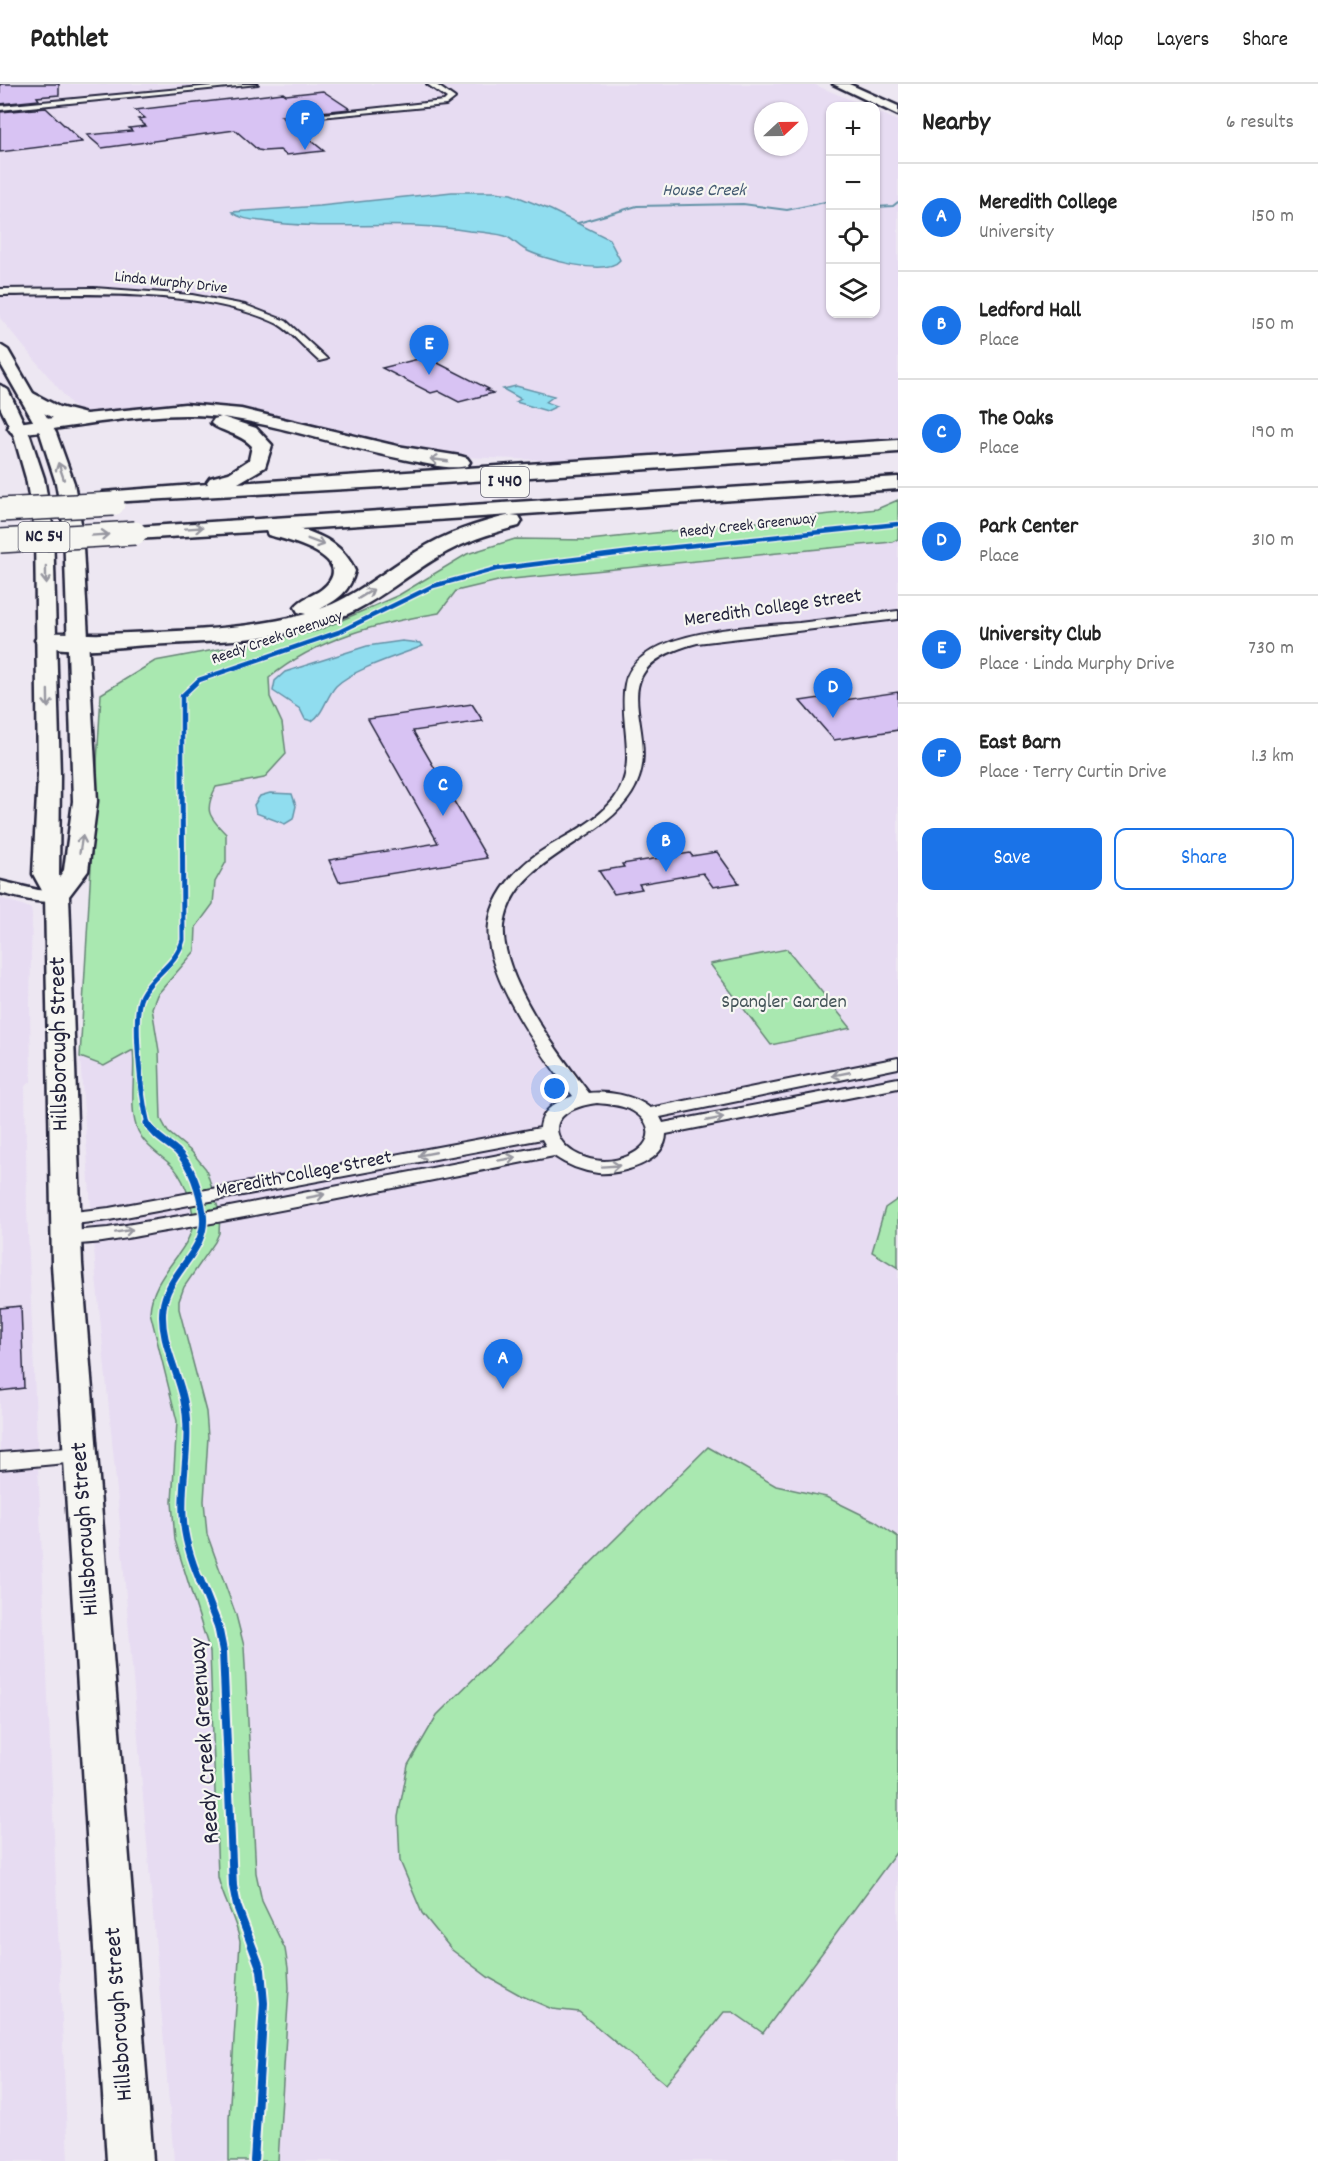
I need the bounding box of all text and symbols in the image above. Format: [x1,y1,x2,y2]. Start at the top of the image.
text: Pathlet [30,21,108,61]
text: Map [1092,26,1123,56]
text: Layers [1156,26,1209,56]
text: Share [1242,26,1288,56]
pin: F [286,100,324,150]
north arrow [754,102,808,156]
map controls [826,102,880,318]
button: + [826,102,880,156]
text: Nearby [922,105,990,142]
text: 6 results [1226,109,1294,137]
button: − [826,156,880,210]
water label: House Creek [662,179,747,204]
text: Meredith College [979,188,1117,219]
text: A [936,203,947,231]
text: 150 m [1251,203,1294,231]
button: locate [826,210,880,264]
text: University [979,219,1054,247]
button: layers [826,264,880,318]
street label: Linda Murphy Drive [113,266,229,300]
text: Ledford Hall [979,296,1081,327]
text: B [937,311,946,339]
text: 150 m [1251,311,1294,339]
pin: E [410,326,448,375]
text: Place [979,327,1019,355]
text: The Oaks [979,404,1054,435]
text: C [937,419,946,447]
text: 190 m [1251,419,1294,447]
text: Place [979,435,1019,463]
one-way arrow [430,454,450,465]
one-way arrow [55,462,66,481]
road number: I 440 [481,467,529,497]
street label: Reedy Creek Greenway [678,507,818,545]
text: Park Center [979,512,1078,543]
road number: NC 54 [18,522,70,552]
one-way arrow [183,522,203,533]
text: D [936,527,947,555]
text: 310 m [1252,527,1294,555]
one-way arrow [90,529,110,540]
one-way arrow [306,537,325,548]
text: Place [979,543,1019,571]
one-way arrow [40,565,52,585]
street label: Meredith College Street [683,583,863,635]
one-way arrow [357,588,374,600]
street label: Reedy Creek Greenway [208,605,346,671]
text: University Club [979,620,1101,651]
text: E [937,635,946,663]
text: 730 m [1248,635,1294,663]
text: Place · Linda Murphy Drive [979,651,1175,679]
pin: D [814,668,852,718]
one-way arrow [42,688,54,708]
text: East Barn [979,728,1061,759]
text: F [937,743,946,771]
text: 1.3 km [1251,743,1294,771]
text: Place · Terry Curtin Drive [979,759,1166,787]
pin: C [424,766,462,816]
pin: B [646,822,686,872]
button: Save [922,828,1102,890]
button: Share [1114,828,1294,890]
one-way arrow [75,835,86,855]
street label: Hillsborough Street [41,956,79,1132]
park label: Spangler Garden [721,989,847,1017]
one-way arrow [831,1069,851,1080]
your location [540,1074,569,1103]
one-way arrow [704,1113,724,1124]
street label: Meredith College Street [214,1144,394,1206]
one-way arrow [418,1149,438,1160]
one-way arrow [497,1153,517,1164]
one-way arrow [601,1160,621,1171]
one-way arrow [306,1190,325,1201]
one-way arrow [114,1225,133,1236]
pin: A [484,1340,522,1389]
street label: Hillsborough Street [63,1441,109,1617]
street label: Reedy Creek Greenway [182,1636,230,1845]
street label: Hillsborough Street [97,1926,143,2102]

